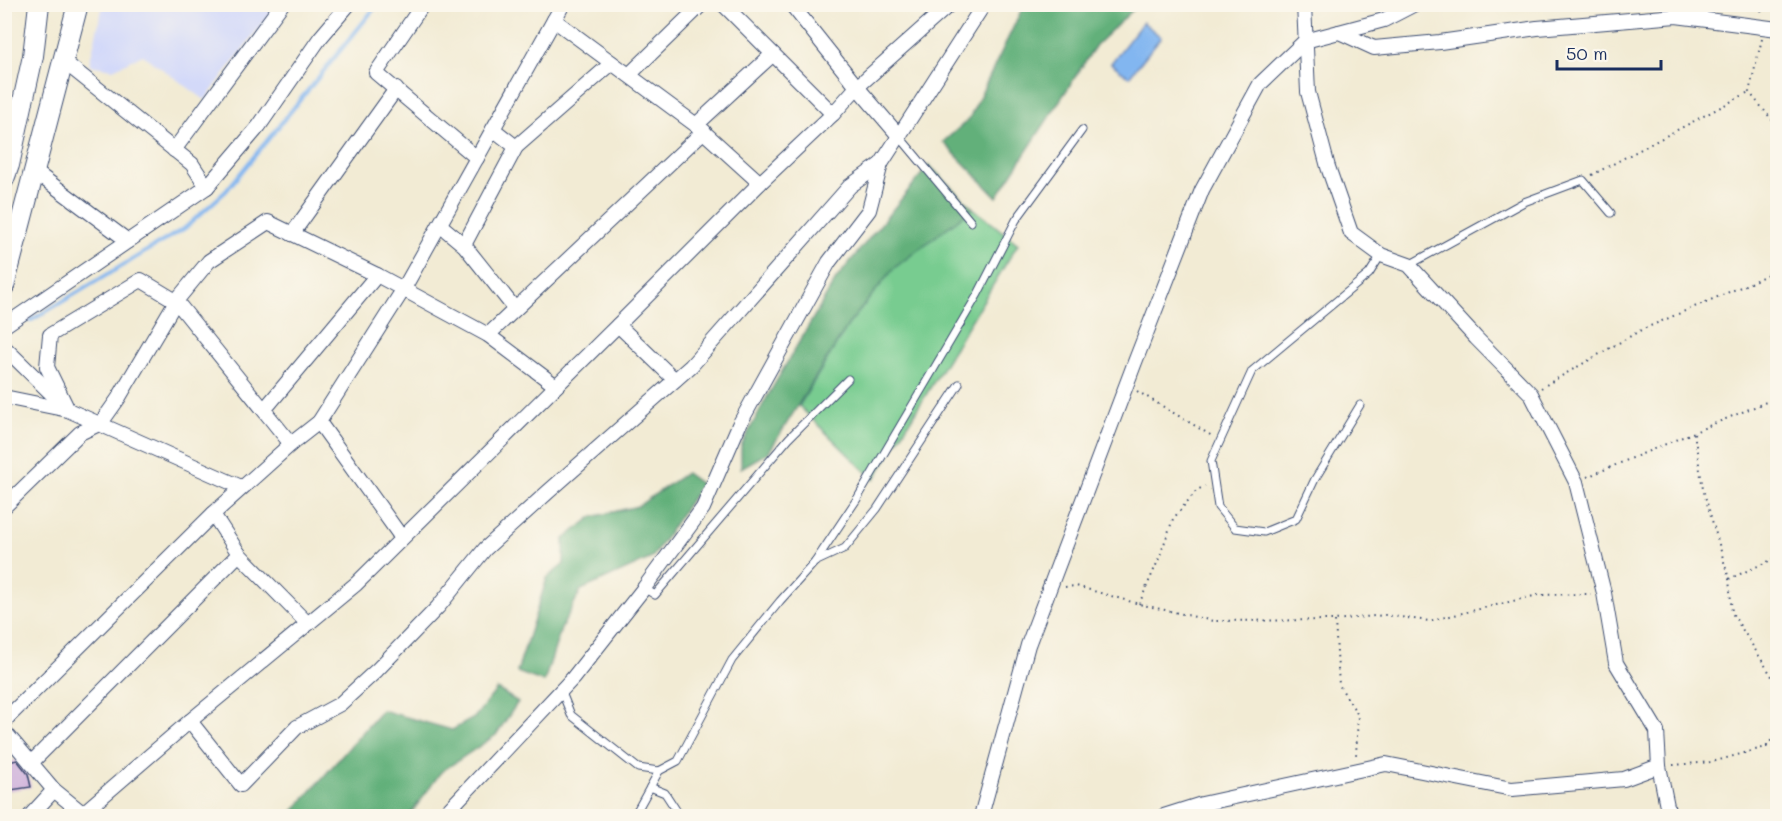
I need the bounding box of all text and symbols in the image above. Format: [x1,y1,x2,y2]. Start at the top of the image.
scale bar [1557,33,1660,71]
text: 50 m [1566,41,1608,65]

